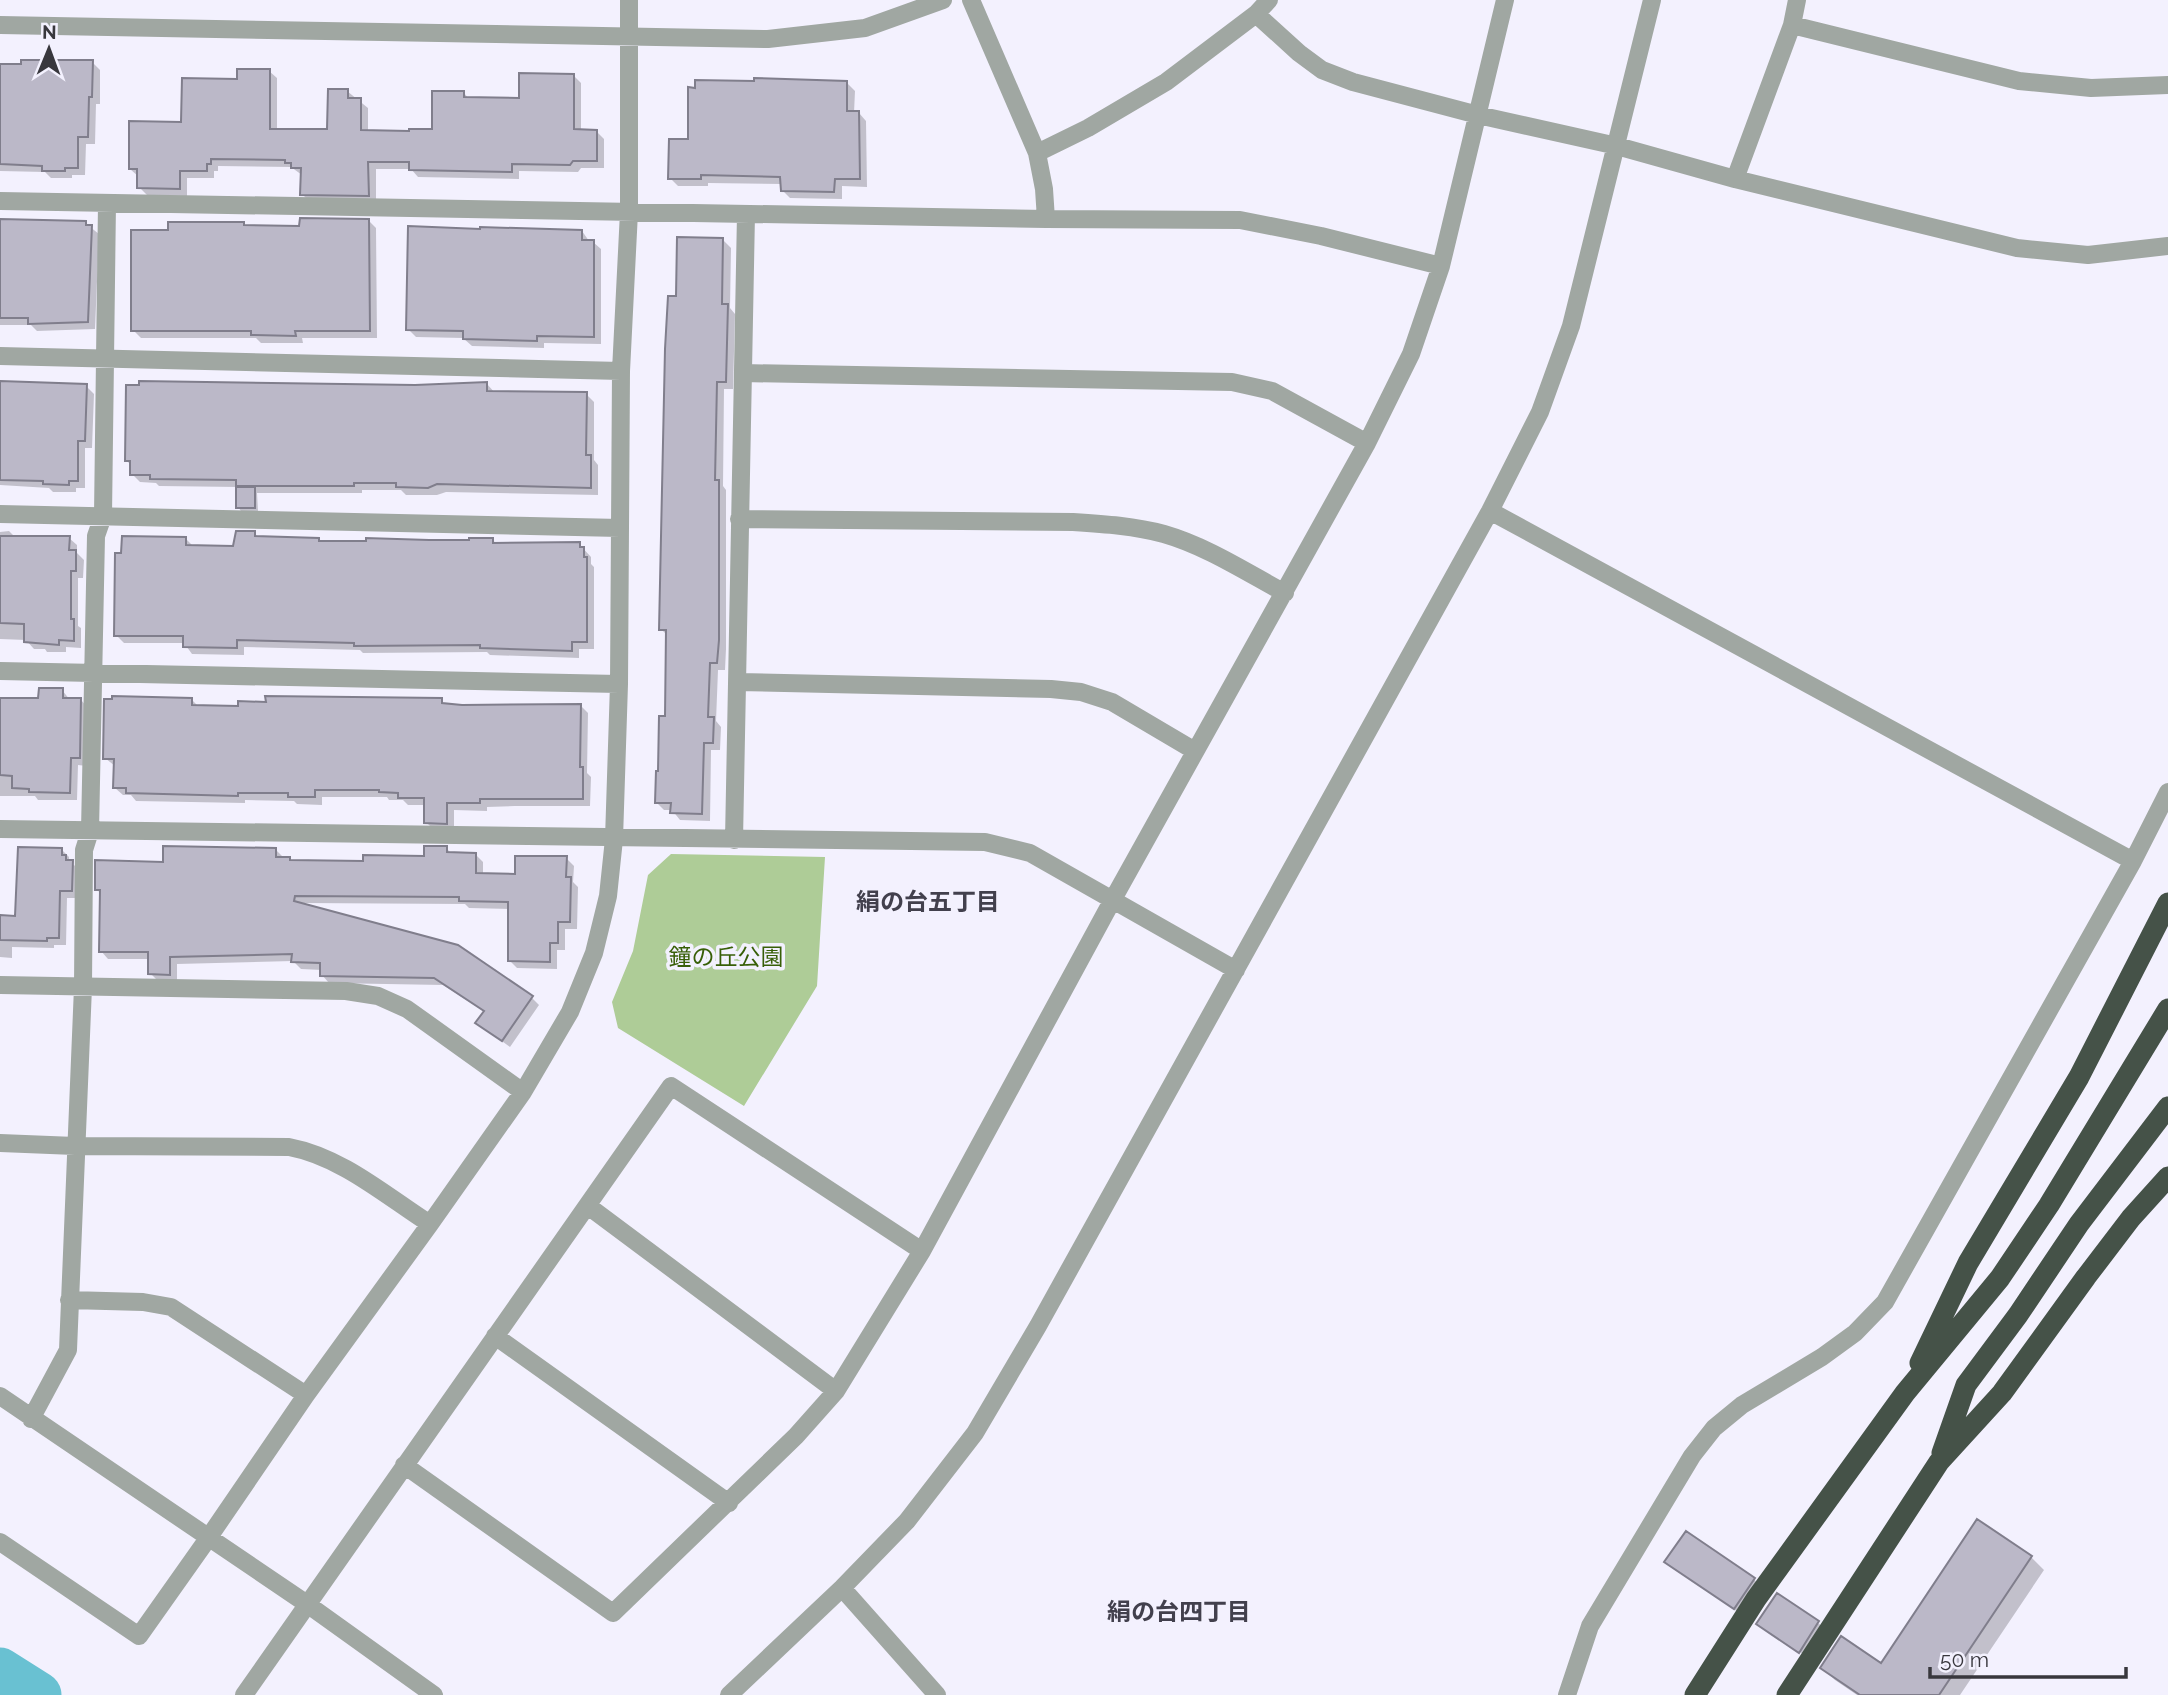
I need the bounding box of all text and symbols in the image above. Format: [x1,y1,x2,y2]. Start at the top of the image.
north arrow [14,14,84,84]
text: N [42,21,57,43]
district label: 絹の台五丁目 [856,887,1000,916]
park label: 鐘の丘公園 [669,943,784,970]
district label: 絹の台四丁目 [1107,1597,1251,1626]
scale bar [1930,1636,2126,1680]
text: 50 m [1940,1647,1989,1672]

